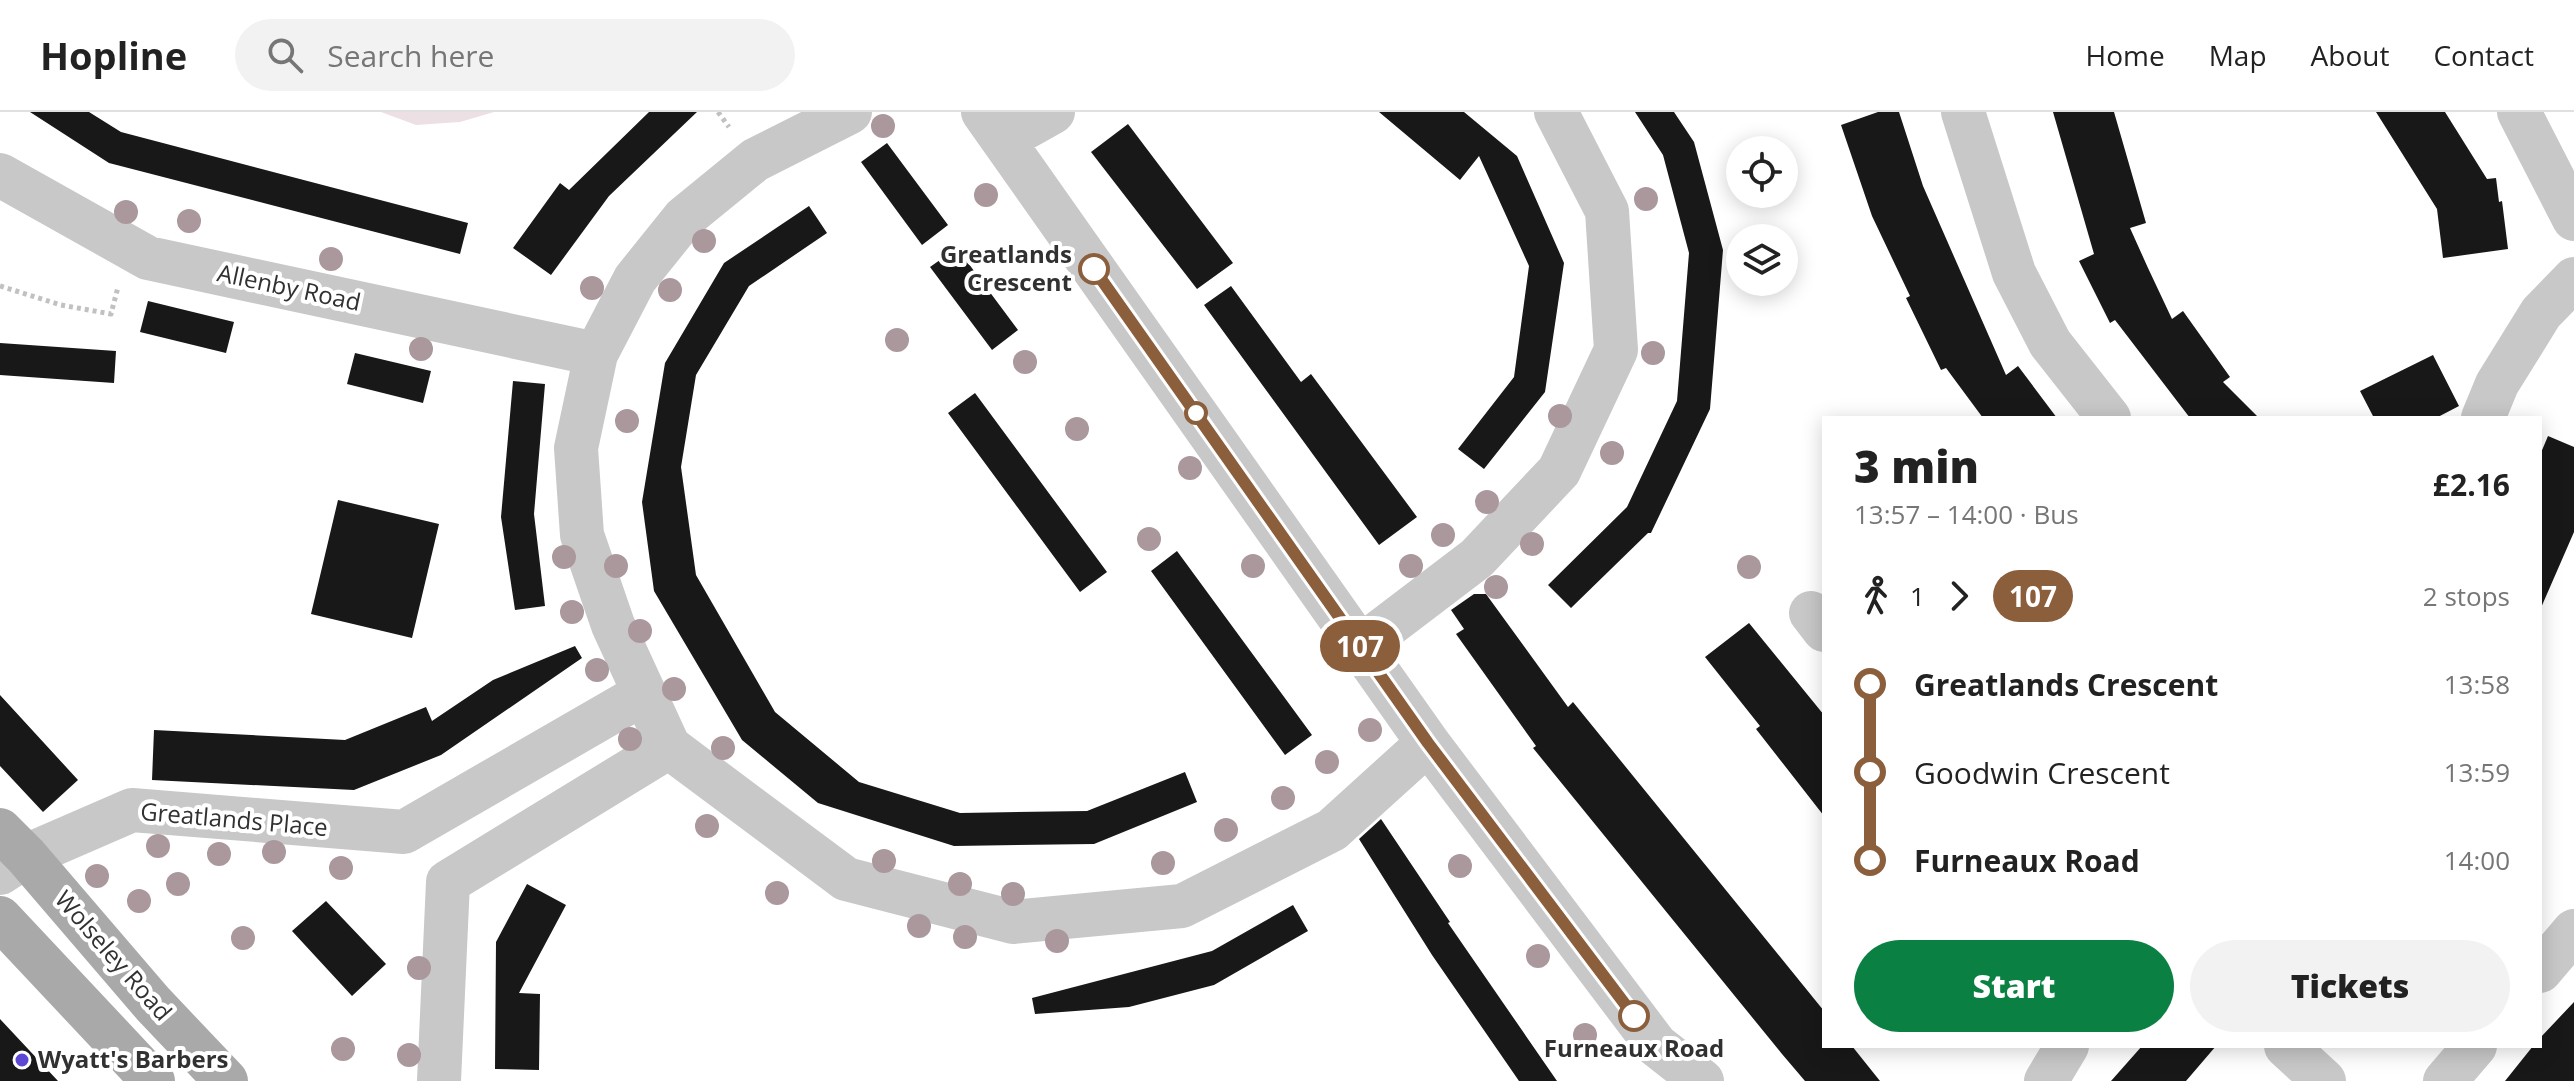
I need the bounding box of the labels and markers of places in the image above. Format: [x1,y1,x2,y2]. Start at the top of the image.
place label: Greatlands Crescent [940,237,1072,298]
marker: Greatlands Crescent [1079,254,1109,284]
unlabelled marker [1185,402,1207,424]
marker: Furneaux Road [1619,1001,1649,1031]
place label: Furneaux Road [1544,1031,1724,1064]
place label: Wyatt's Barbers [38,1042,229,1075]
marker: Wyatt's Barbers [13,1051,31,1069]

